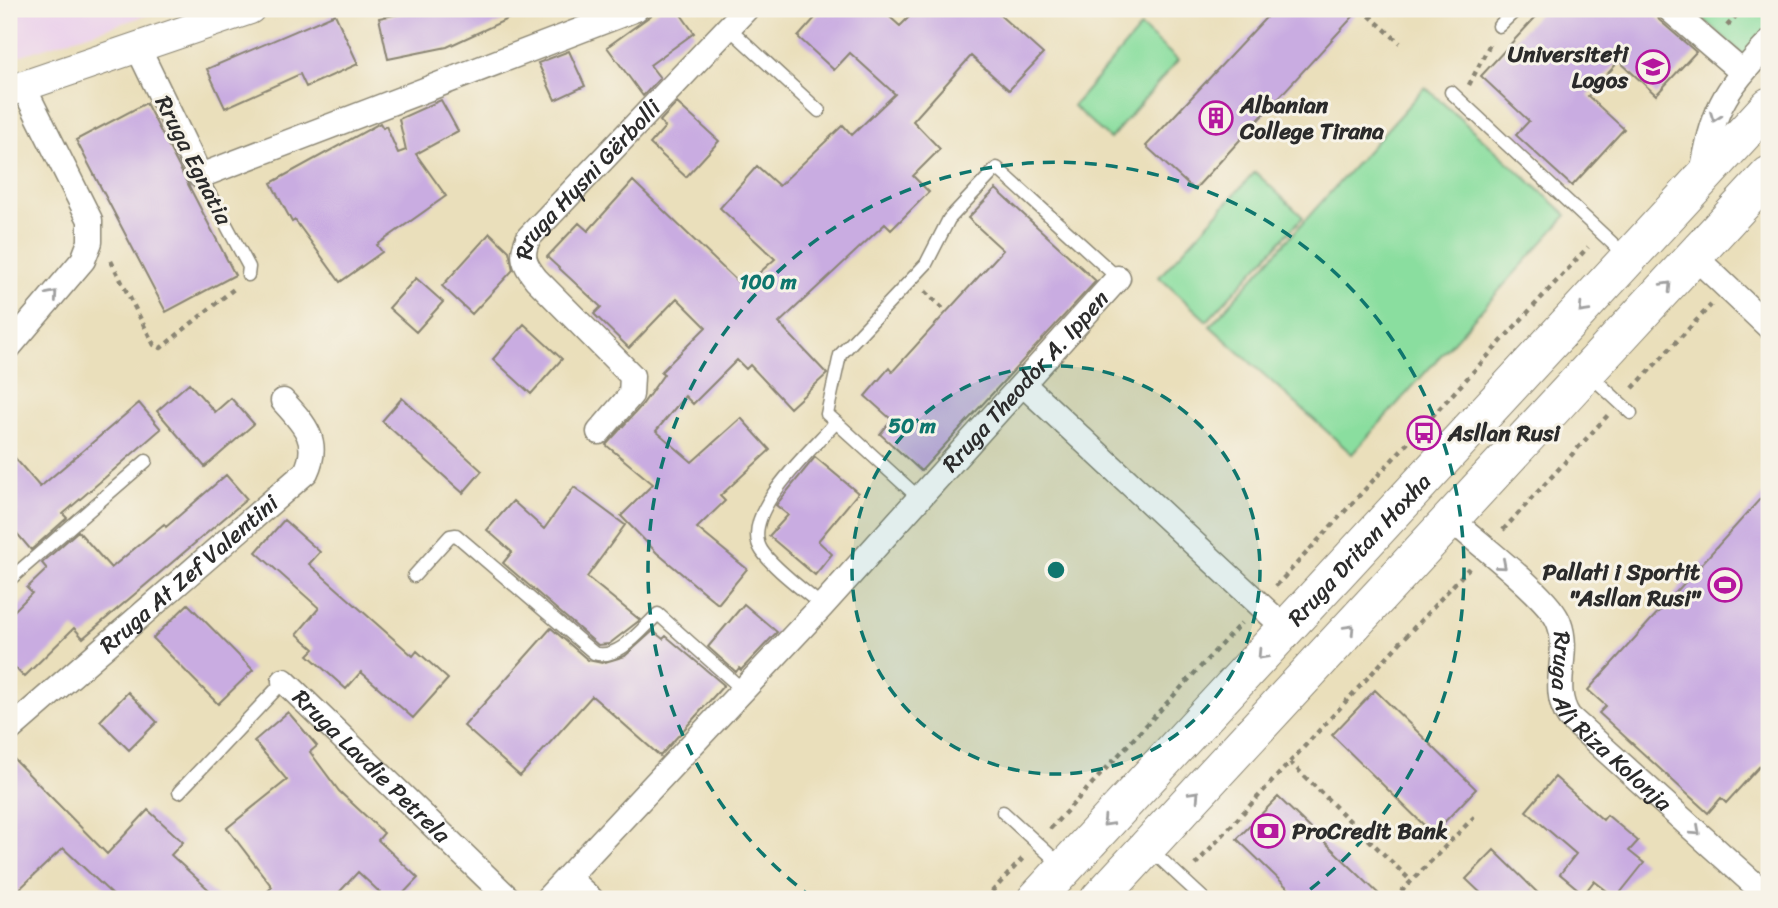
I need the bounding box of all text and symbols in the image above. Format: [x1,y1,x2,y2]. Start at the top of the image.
place label: Universiteti Logos [1508,34,1630,101]
school or university icon: Universiteti Logos [1634,48,1672,86]
place label: Albanian College Tirana [1239,85,1384,152]
street label: Rruga Egnatia [143,88,244,233]
street label: Rruga Hysni Gërbolli [504,89,672,261]
building icon: Albanian College Tirana [1197,99,1235,137]
one-way arrow [1709,110,1723,122]
text: 100 m [739,263,797,301]
street label: Rruga Theodor A. Ippen [932,280,1119,482]
one-way arrow [1659,281,1671,294]
one-way arrow [45,290,57,303]
one-way arrow [1578,301,1591,314]
text: 50 m [888,407,937,445]
place label: Asllan Rusi [1447,413,1562,454]
bus stop icon: Asllan Rusi [1405,414,1443,452]
street label: Rruga Dritan Hoxha [1277,463,1442,636]
street label: Rruga At Zef Valentini [90,484,289,664]
place label: Pallati i Sportit "Asllan Rusi" [1543,552,1703,619]
one-way arrow [1494,557,1507,569]
centre of rings [1044,558,1068,582]
sports icon: Pallati i Sportit "Asllan Rusi" [1706,566,1744,604]
one-way arrow [1342,624,1354,637]
street label: Rruga Ali Riza Kolonja [1539,629,1682,823]
one-way arrow [1257,647,1270,660]
street label: Rruga Lavdie Petrela [282,679,461,854]
one-way arrow [1187,790,1200,803]
place label: ProCredit Bank [1292,811,1448,852]
bank icon: ProCredit Bank [1249,812,1287,850]
one-way arrow [1103,814,1115,827]
one-way arrow [1688,823,1701,835]

